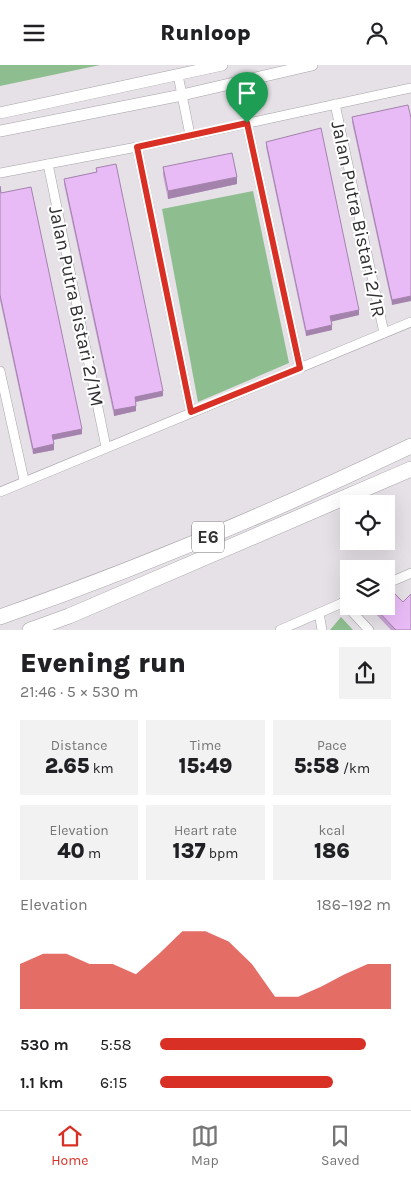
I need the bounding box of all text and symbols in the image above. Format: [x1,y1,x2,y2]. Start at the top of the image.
icon: menu [20,19,48,47]
icon: person [363,19,391,47]
text: Runloop [160,20,251,46]
pin [226,72,268,123]
icon: arrive [233,79,261,107]
street label: Jalan Putra Bistari 2/1R [326,119,390,319]
street label: Jalan Putra Bistari 2/1M [44,204,108,409]
map controls [340,495,395,615]
button: locate [340,495,395,550]
road number: E6 [192,522,224,553]
button: layers [340,560,395,615]
text: Evening run [20,646,186,679]
button: share [339,647,391,699]
text: 21:46 · 5 × 530 m [20,682,139,701]
text: Distance [51,737,107,754]
text: Time [190,737,221,754]
text: Pace [317,737,347,754]
text: 2.65 [45,754,89,778]
text: 15:49 [179,754,232,778]
text: 5:58 [294,754,340,778]
text: km [89,760,114,777]
text: /km [340,760,370,777]
text: Elevation [50,822,109,839]
text: Heart rate [174,822,237,839]
text: kcal [318,822,345,839]
text: 40 [57,839,85,863]
text: 137 [173,839,205,863]
text: 186 [314,839,350,863]
text: m [85,845,101,862]
text: bpm [205,845,238,862]
text: Elevation [20,895,88,914]
text: 186–192 m [317,895,391,914]
text: 530 m [20,1035,69,1054]
text: 5:58 [100,1035,132,1054]
text: 1.1 km [20,1073,64,1092]
text: 6:15 [100,1073,127,1092]
tab: Home [51,1122,88,1169]
tab: Map [191,1122,219,1169]
tab: Saved [321,1122,360,1169]

